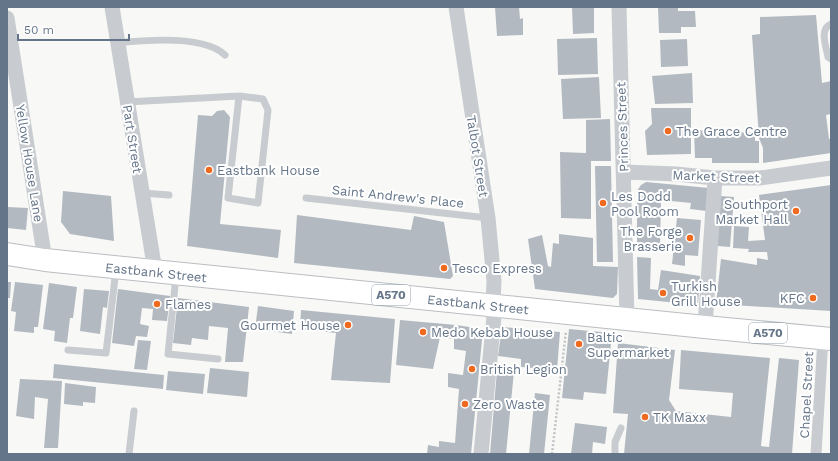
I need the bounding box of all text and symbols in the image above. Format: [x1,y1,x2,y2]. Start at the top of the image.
scale bar [18,16,129,42]
text: 50 m [24,23,54,37]
street label: Princes Street [613,81,632,172]
street label: Yellow House Lane [13,103,46,223]
street label: Part Street [120,104,145,175]
street label: Talbot Street [464,114,491,199]
place label: The Grace Centre [676,124,787,139]
marker: The Grace Centre [663,126,673,136]
place label: Eastbank House [217,163,320,178]
marker: Eastbank House [204,165,214,175]
street label: Market Street [672,167,760,186]
street label: Saint Andrew's Place [331,182,465,211]
place label: Les Dodd Pool Room [611,189,679,219]
place label: Southport Market Hall [715,197,789,227]
marker: Les Dodd Pool Room [598,198,608,208]
marker: Southport Market Hall [791,206,801,216]
place label: The Forge Brasserie [620,224,682,254]
marker: The Forge Brasserie [685,233,695,243]
street label: Eastbank Street [104,260,208,285]
place label: Tesco Express [452,261,542,276]
marker: Tesco Express [439,263,449,273]
place label: Turkish Grill House [671,279,741,309]
road number: A570 [372,285,410,305]
marker: Turkish Grill House [658,288,668,298]
place label: KFC [780,291,805,306]
street label: Eastbank Street [426,292,530,317]
marker: KFC [808,293,818,303]
place label: Flames [165,297,211,312]
marker: Flames [152,299,162,309]
place label: Gourmet House [240,318,340,333]
marker: Gourmet House [343,320,353,330]
road number: A570 [749,323,787,343]
place label: Medo Kebab House [431,325,553,340]
marker: Medo Kebab House [418,327,428,337]
place label: Baltic Supermarket [587,330,670,360]
marker: Baltic Supermarket [574,339,584,349]
street label: Chapel Street [797,351,816,439]
place label: British Legion [480,362,567,377]
marker: British Legion [467,364,477,374]
place label: Zero Waste [473,397,545,412]
marker: Zero Waste [460,399,470,409]
place label: TK Maxx [653,410,706,425]
marker: TK Maxx [640,412,650,422]

